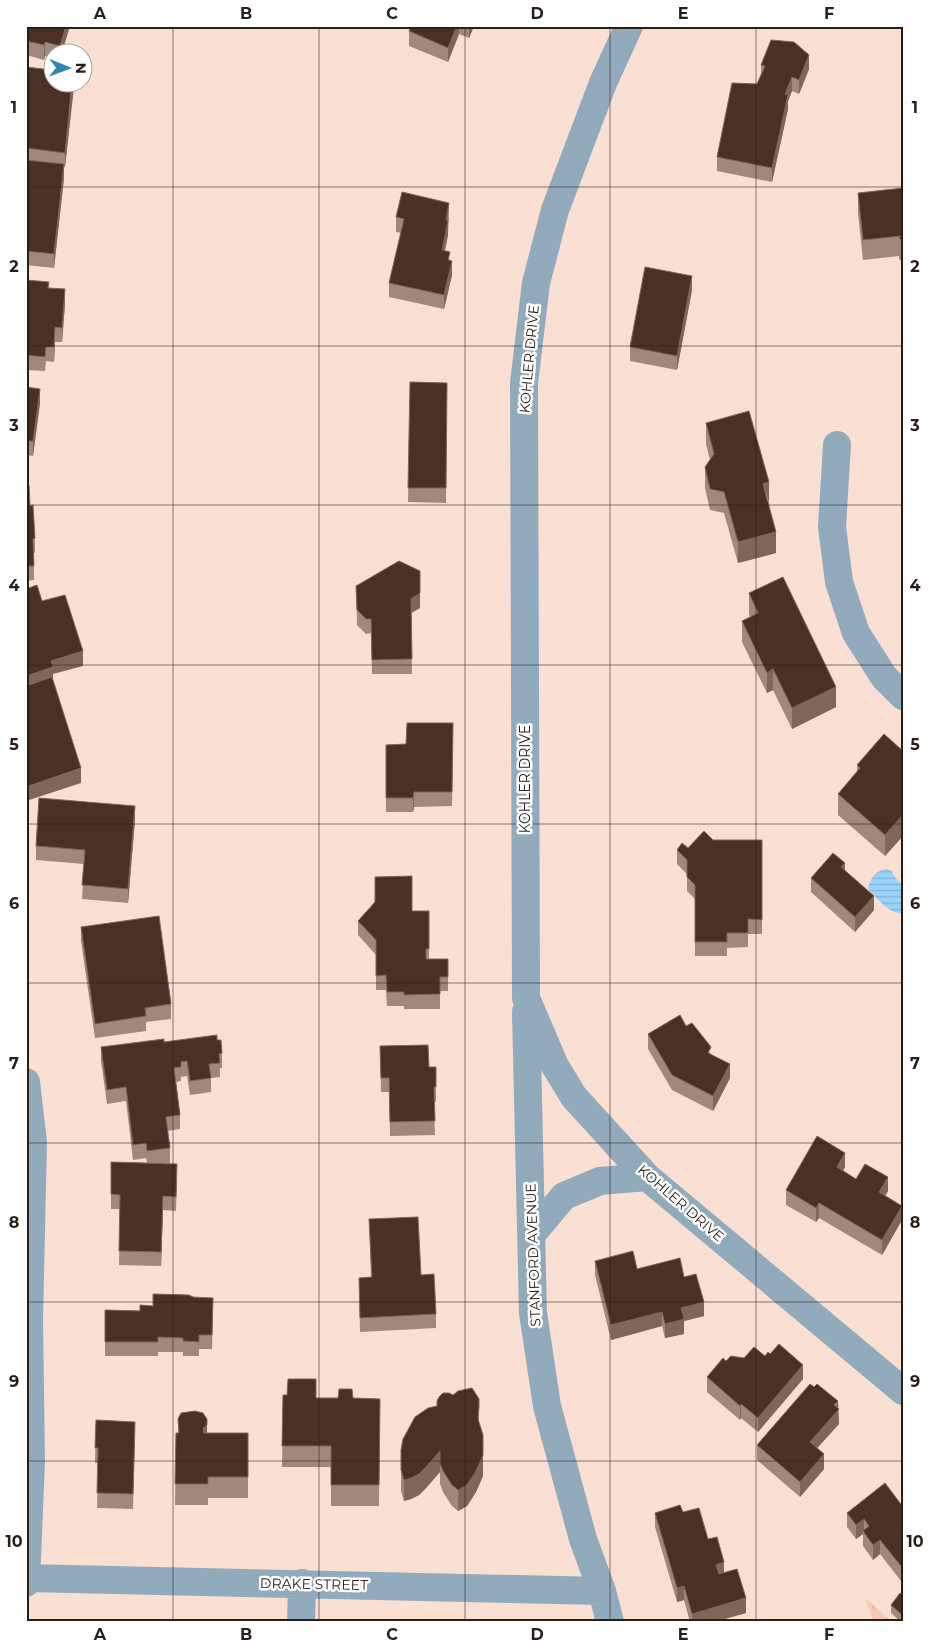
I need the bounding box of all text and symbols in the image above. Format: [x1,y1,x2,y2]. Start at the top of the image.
text: A [93,4,107,23]
text: B [240,4,252,23]
text: C [386,4,398,23]
text: D [530,4,544,23]
text: E [678,4,688,23]
text: F [824,4,834,23]
north arrow [42,42,92,92]
text: N [72,62,90,74]
text: 1 [11,98,17,117]
text: 1 [912,98,918,117]
text: 2 [9,257,19,276]
text: 2 [910,257,920,276]
street label: KOHLER DRIVE [515,304,543,414]
text: 3 [8,416,19,435]
text: 3 [909,416,920,435]
text: 4 [8,576,20,595]
text: 4 [909,576,921,595]
street label: KOHLER DRIVE [516,725,534,833]
text: 5 [9,735,19,754]
text: 5 [910,735,920,754]
text: 6 [9,894,19,913]
text: 6 [910,894,920,913]
text: 7 [9,1054,19,1073]
text: 7 [910,1054,920,1073]
street label: KOHLER DRIVE [634,1161,728,1245]
street label: STANFORD AVENUE [522,1183,544,1327]
text: 8 [9,1213,19,1232]
text: 8 [910,1213,920,1232]
text: 9 [9,1372,19,1391]
text: 9 [910,1372,920,1391]
text: 10 [5,1532,23,1551]
text: 10 [906,1532,924,1551]
street label: DRAKE STREET [260,1574,368,1594]
text: A [93,1625,107,1644]
text: B [240,1625,252,1644]
text: C [386,1625,398,1644]
text: D [530,1625,544,1644]
text: E [678,1625,688,1644]
text: F [824,1625,834,1644]

